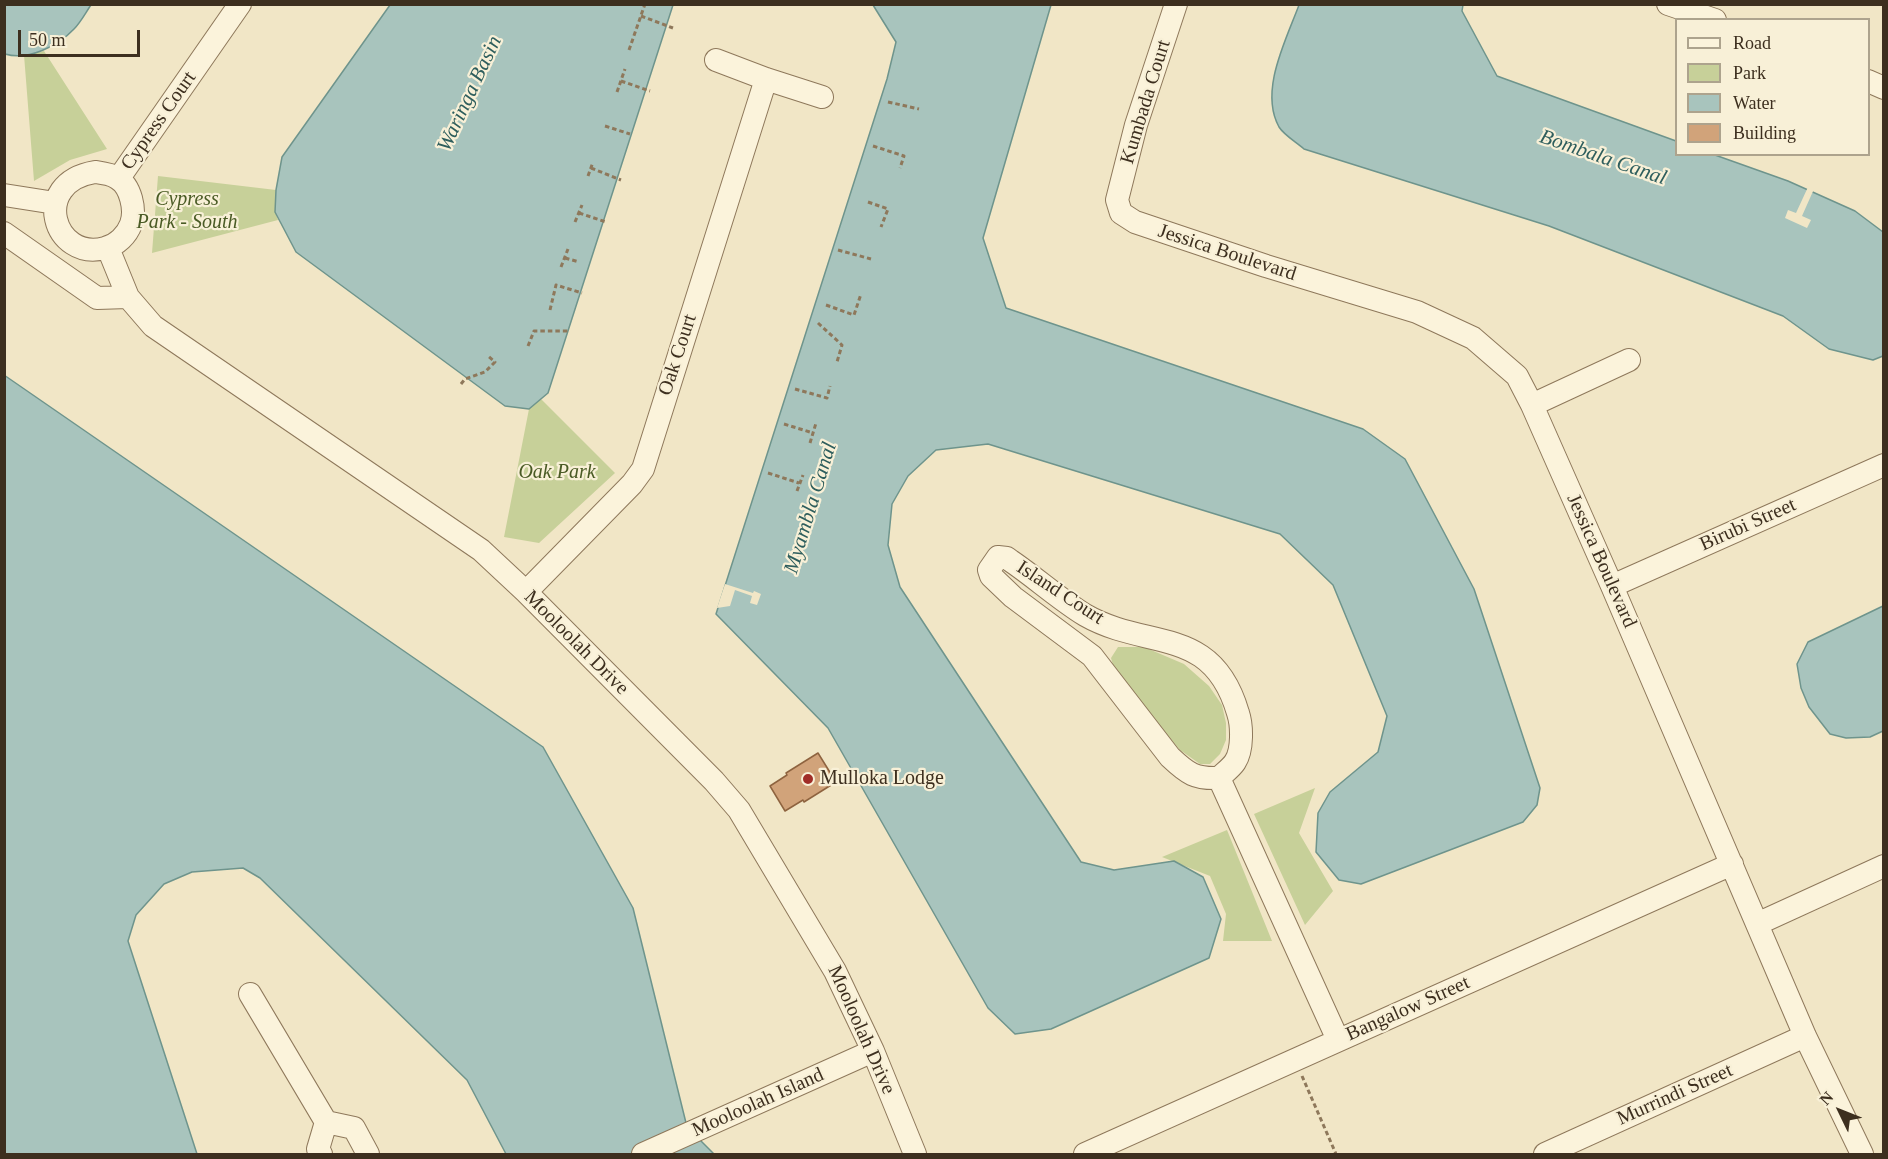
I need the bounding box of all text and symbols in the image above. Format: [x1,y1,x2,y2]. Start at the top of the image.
scale bar [21,18,142,56]
legend [1675,18,1870,156]
text: 50 m [29,30,66,50]
water label: Waringa Basin [432,32,508,156]
text: Road [1733,33,1771,53]
street label: Kumbada Court [1116,37,1176,167]
text: Park [1733,63,1766,83]
street label: Cypress Court [116,67,202,175]
text: Water [1733,93,1776,113]
text: Building [1733,123,1796,143]
water label: Bombala Canal [1536,125,1670,191]
park label: Cypress Park - South [136,188,238,235]
street label: Jessica Boulevard [1155,219,1299,287]
street label: Oak Court [654,311,702,399]
water label: Myambla Canal [779,439,843,577]
park label: Oak Park [518,461,596,485]
street label: Jessica Boulevard [1561,490,1641,632]
street label: Birubi Street [1696,493,1800,557]
street label: Island Court [1012,556,1108,630]
street label: Mooloolah Drive [519,586,633,700]
place label: Mulloka Lodge [820,767,944,791]
marker: Mulloka Lodge [801,772,815,786]
street label: Mooloolah Drive [822,962,900,1098]
street label: Bangalow Street [1342,971,1474,1047]
street label: Murrindi Street [1614,1059,1736,1131]
street label: Mooloolah Island [688,1063,828,1143]
north arrow [1810,1081,1870,1141]
text: N [1816,1088,1837,1108]

